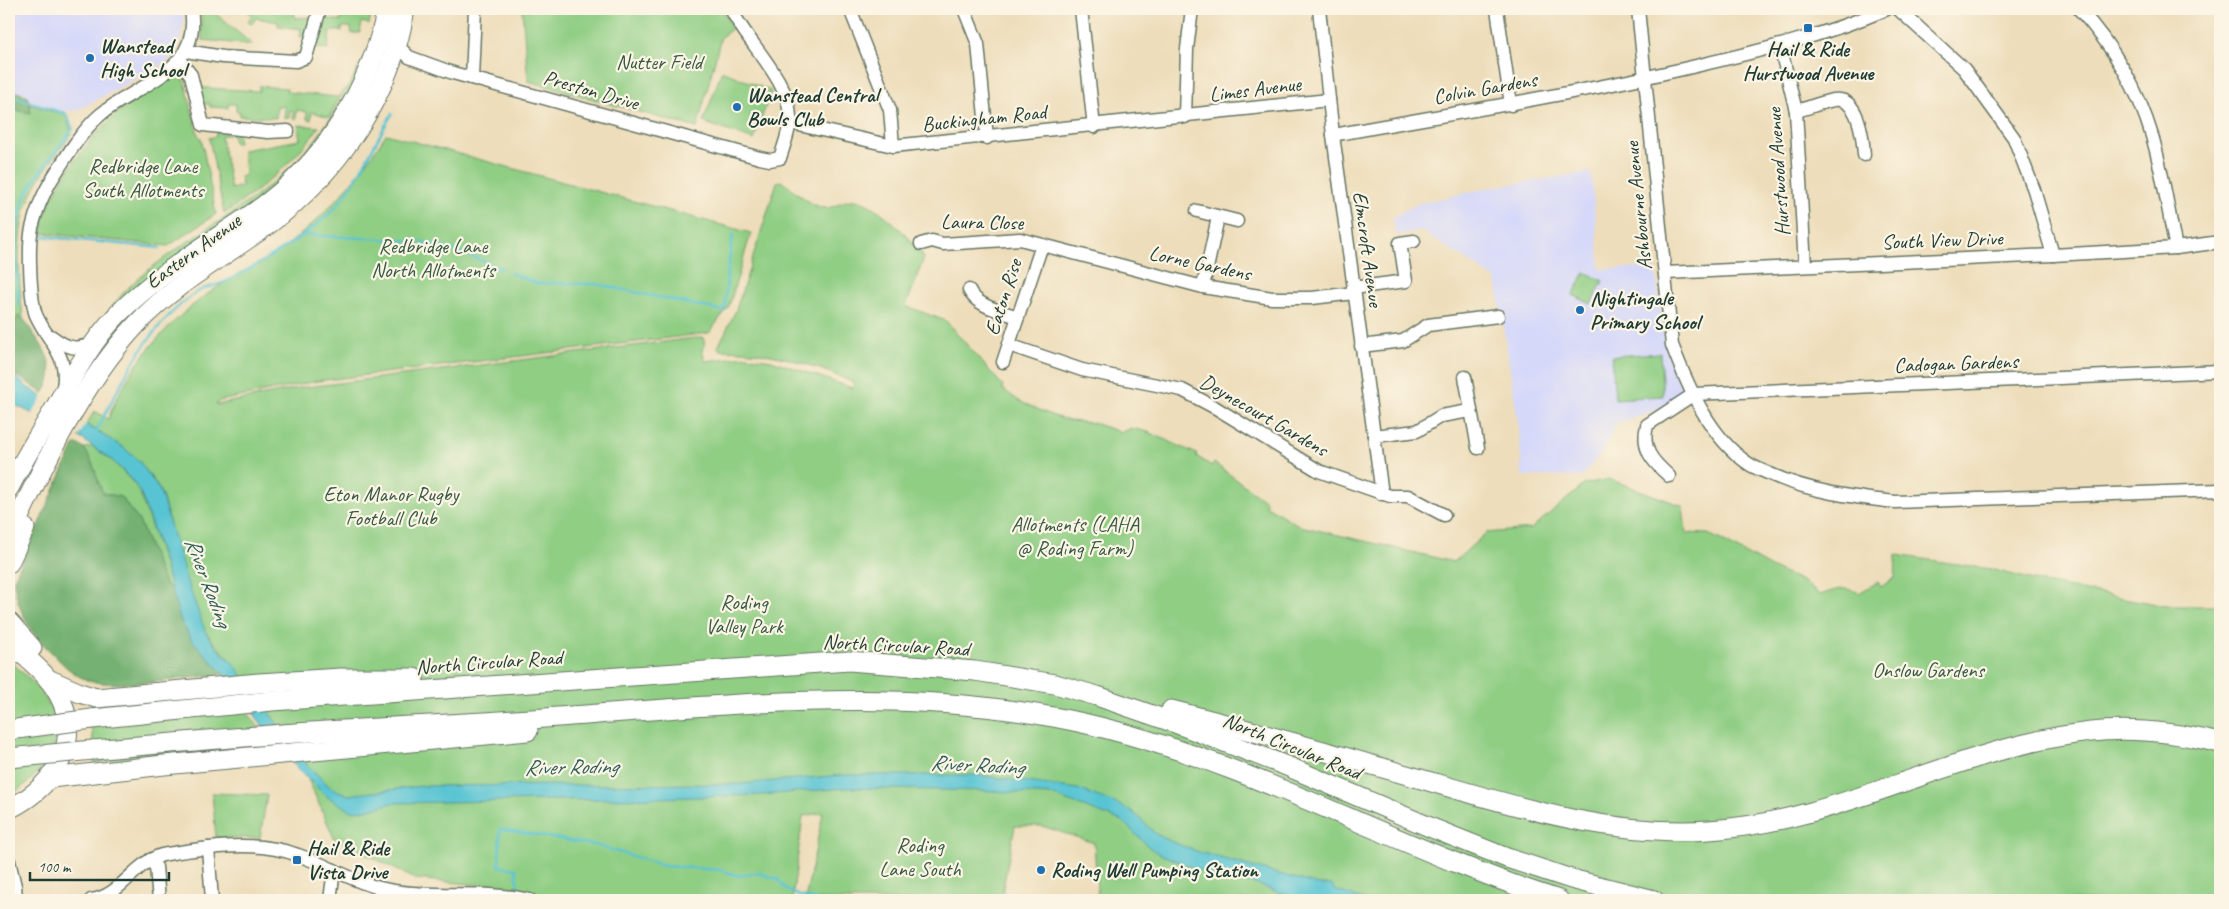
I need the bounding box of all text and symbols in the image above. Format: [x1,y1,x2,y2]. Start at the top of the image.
marker: Hail & Ride Hurstwood Avenue [1802,22,1814,34]
place label: Wanstead High School [100,33,190,83]
place label: Hail & Ride Hurstwood Avenue [1743,36,1875,86]
park label: Nutter Field [616,49,706,75]
marker: Wanstead High School [84,52,96,64]
street label: Preston Drive [541,64,644,117]
street label: Colvin Gardens [1431,66,1540,110]
street label: Limes Avenue [1208,70,1303,108]
place label: Wanstead Central Bowls Club [747,82,883,132]
street label: Buckingham Road [921,98,1051,137]
marker: Wanstead Central Bowls Club [731,101,743,113]
street label: Hurstwood Avenue [1760,106,1795,237]
street label: Ashbourne Avenue [1618,140,1658,271]
park label: Redbridge Lane South Allotments [83,153,205,203]
street label: Elmcroft Avenue [1347,190,1389,310]
street label: Eastern Avenue [140,207,247,294]
street label: Laura Close [941,208,1025,236]
street label: South View Drive [1881,225,2004,255]
park label: Redbridge Lane North Allotments [371,233,496,283]
street label: Lorne Gardens [1147,240,1255,287]
street label: Eaton Rise [979,254,1028,338]
place label: Nightingale Primary School [1590,285,1704,335]
marker: Nightingale Primary School [1574,304,1586,316]
street label: Cadogan Gardens [1894,348,2020,378]
street label: Deynecourt Gardens [1196,368,1334,463]
park label: Eton Manor Rugby Football Club [323,481,460,531]
park label: Allotments (LAHA @ Roding Farm) [1011,511,1139,561]
water label: River Roding [178,534,239,633]
park label: Roding Valley Park [705,589,784,639]
street label: North Circular Road [822,628,974,662]
street label: North Circular Road [415,644,567,680]
park label: Onslow Gardens [1872,657,1986,683]
street label: North Circular Road [1219,706,1368,787]
water label: River Roding [930,749,1027,782]
water label: River Roding [524,752,621,782]
park label: Roding Lane South [879,832,961,882]
place label: Hail & Ride Vista Drive [307,835,391,885]
scale bar [30,849,169,881]
marker: Hail & Ride Vista Drive [291,854,303,866]
place label: Roding Well Pumping Station [1051,857,1259,883]
text: 100 m [38,858,72,877]
marker: Roding Well Pumping Station [1035,864,1047,876]

